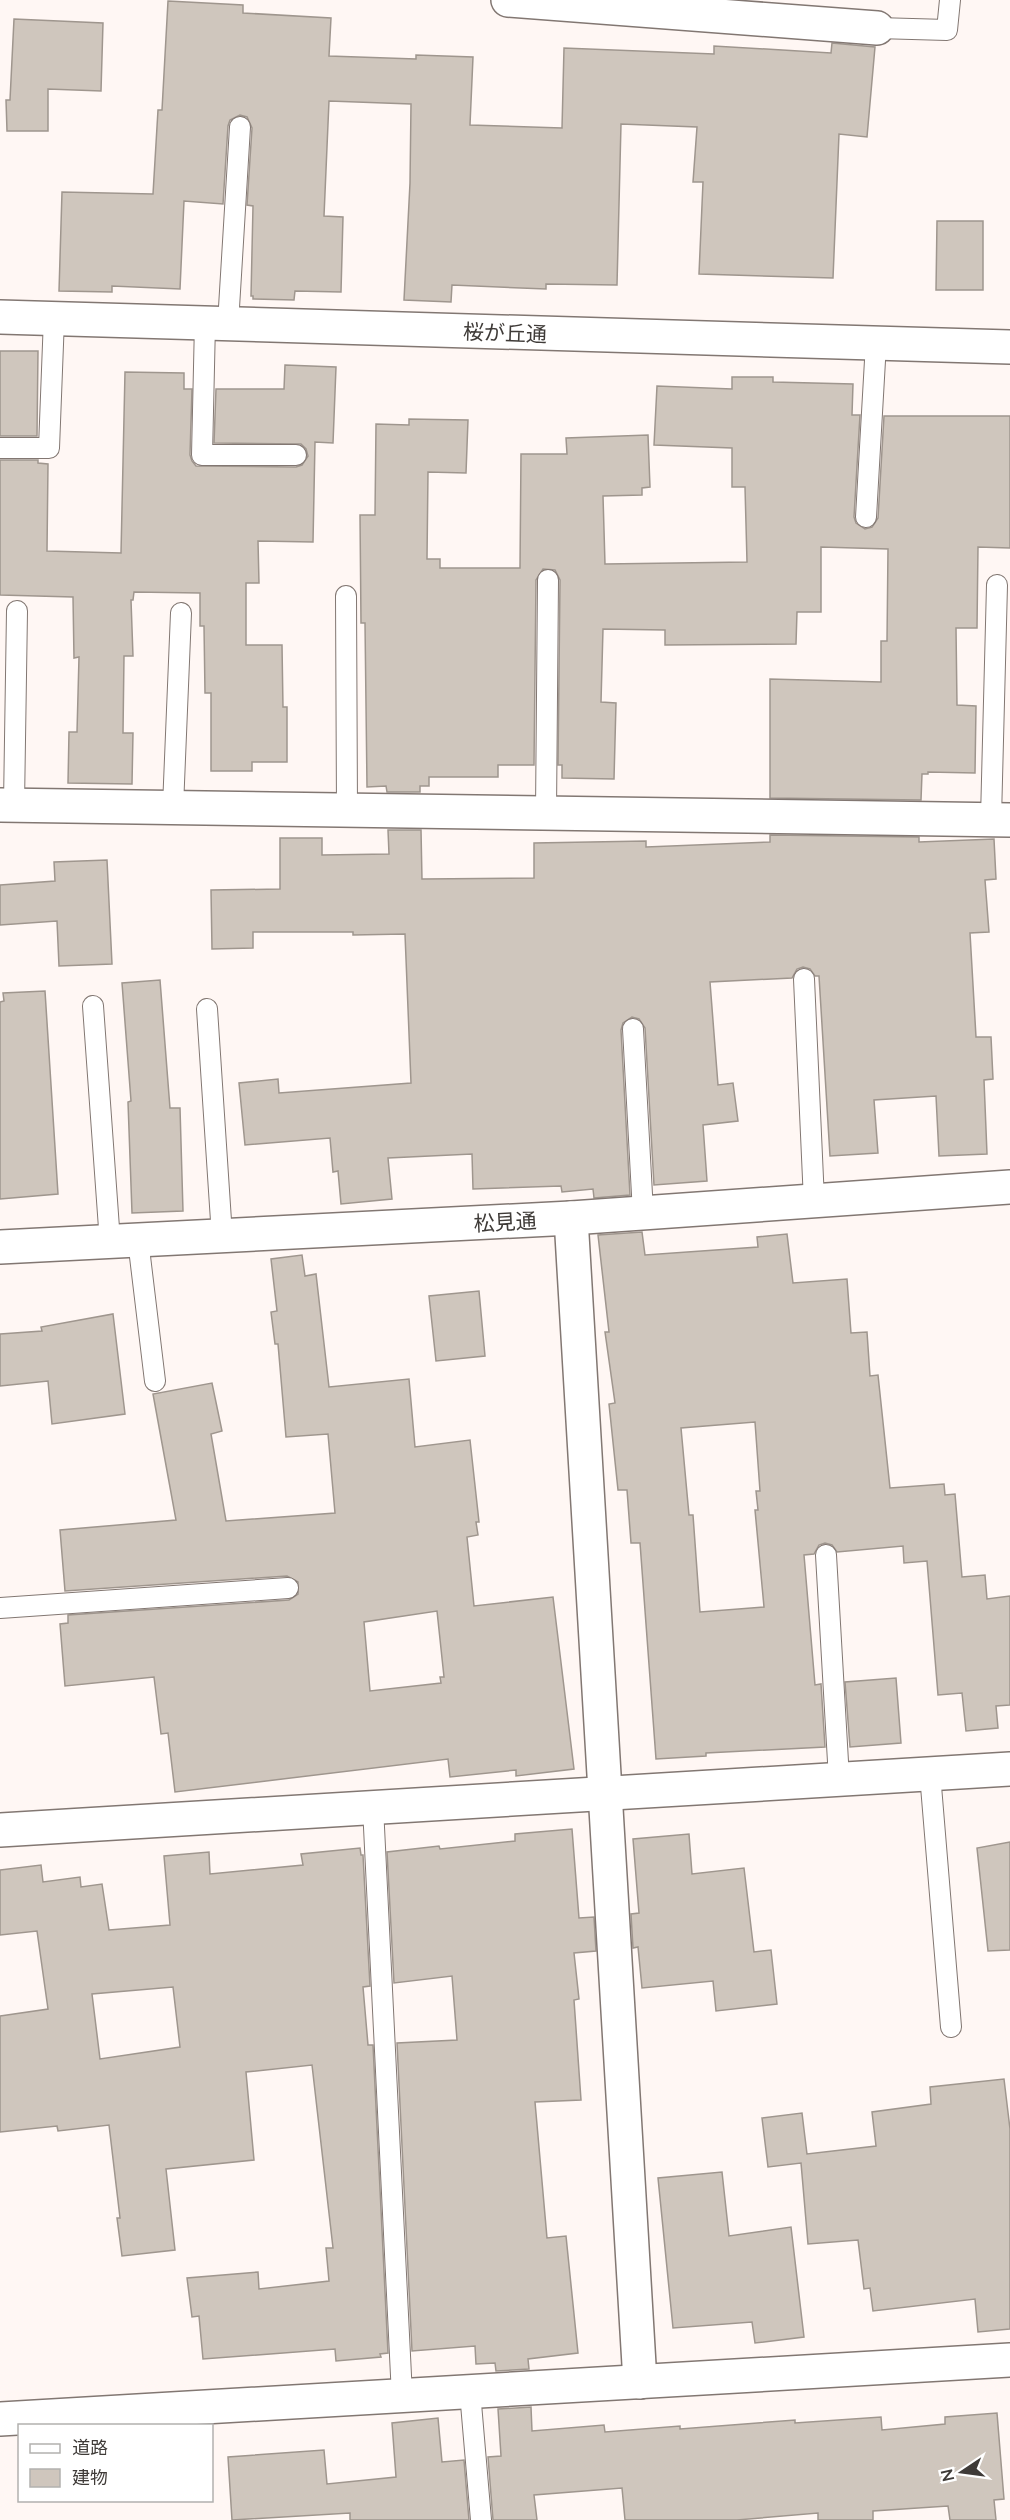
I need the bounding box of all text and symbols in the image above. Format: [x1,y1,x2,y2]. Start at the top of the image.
street label: 桜が丘通 [463,318,547,346]
street label: 松見通 [473,1207,537,1235]
legend [18,2424,213,2502]
text: 道路 [72,2436,108,2458]
north arrow [932,2442,992,2502]
text: 建物 [72,2466,108,2488]
text: N [936,2467,958,2484]

